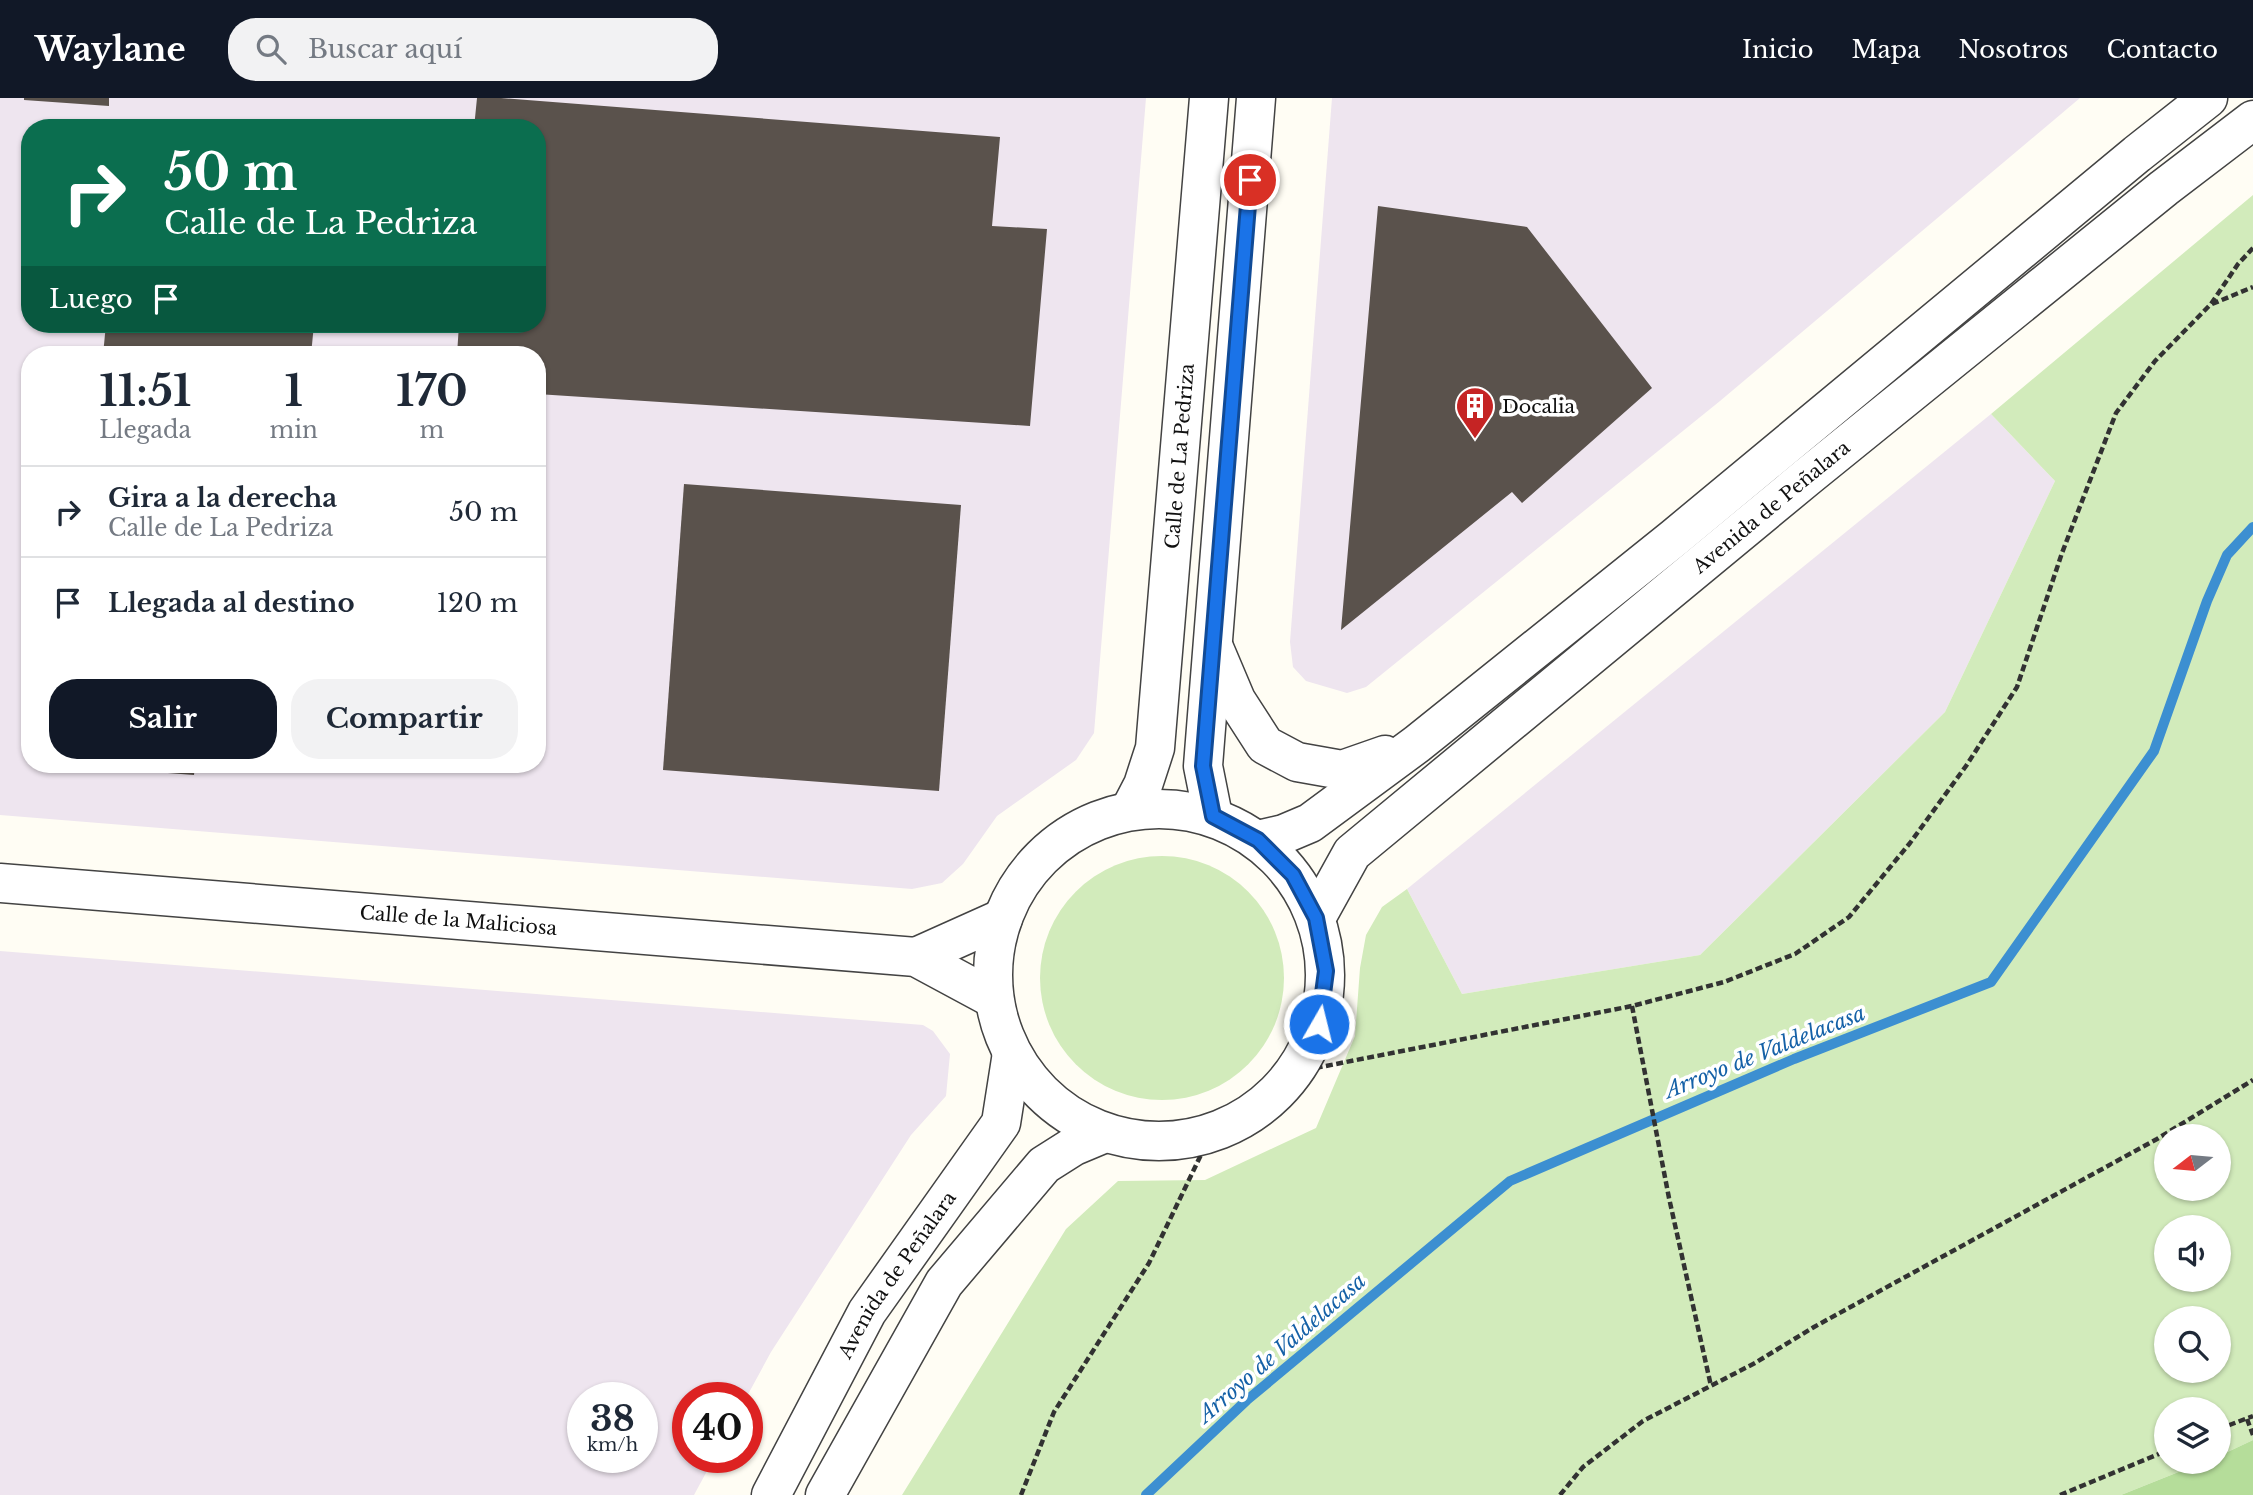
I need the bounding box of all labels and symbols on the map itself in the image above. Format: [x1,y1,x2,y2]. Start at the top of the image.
pin [1220,150,1280,210]
street label: Calle de La Pedriza [1160,362,1198,550]
building icon: Docalia [1454,385,1496,440]
place label: Docalia [1502,395,1576,418]
street label: Avenida de Peñalara [1687,435,1855,579]
street label: Calle de la Maliciosa [359,901,559,940]
position arrow [1282,987,1356,1061]
water label: Arroyo de Valdelacasa [1658,1000,1869,1105]
north arrow [2154,1124,2231,1200]
street label: Avenida de Peñalara [833,1186,961,1363]
water label: Arroyo de Valdelacasa [1190,1268,1371,1430]
speed limit sign: 40 [672,1382,763,1473]

